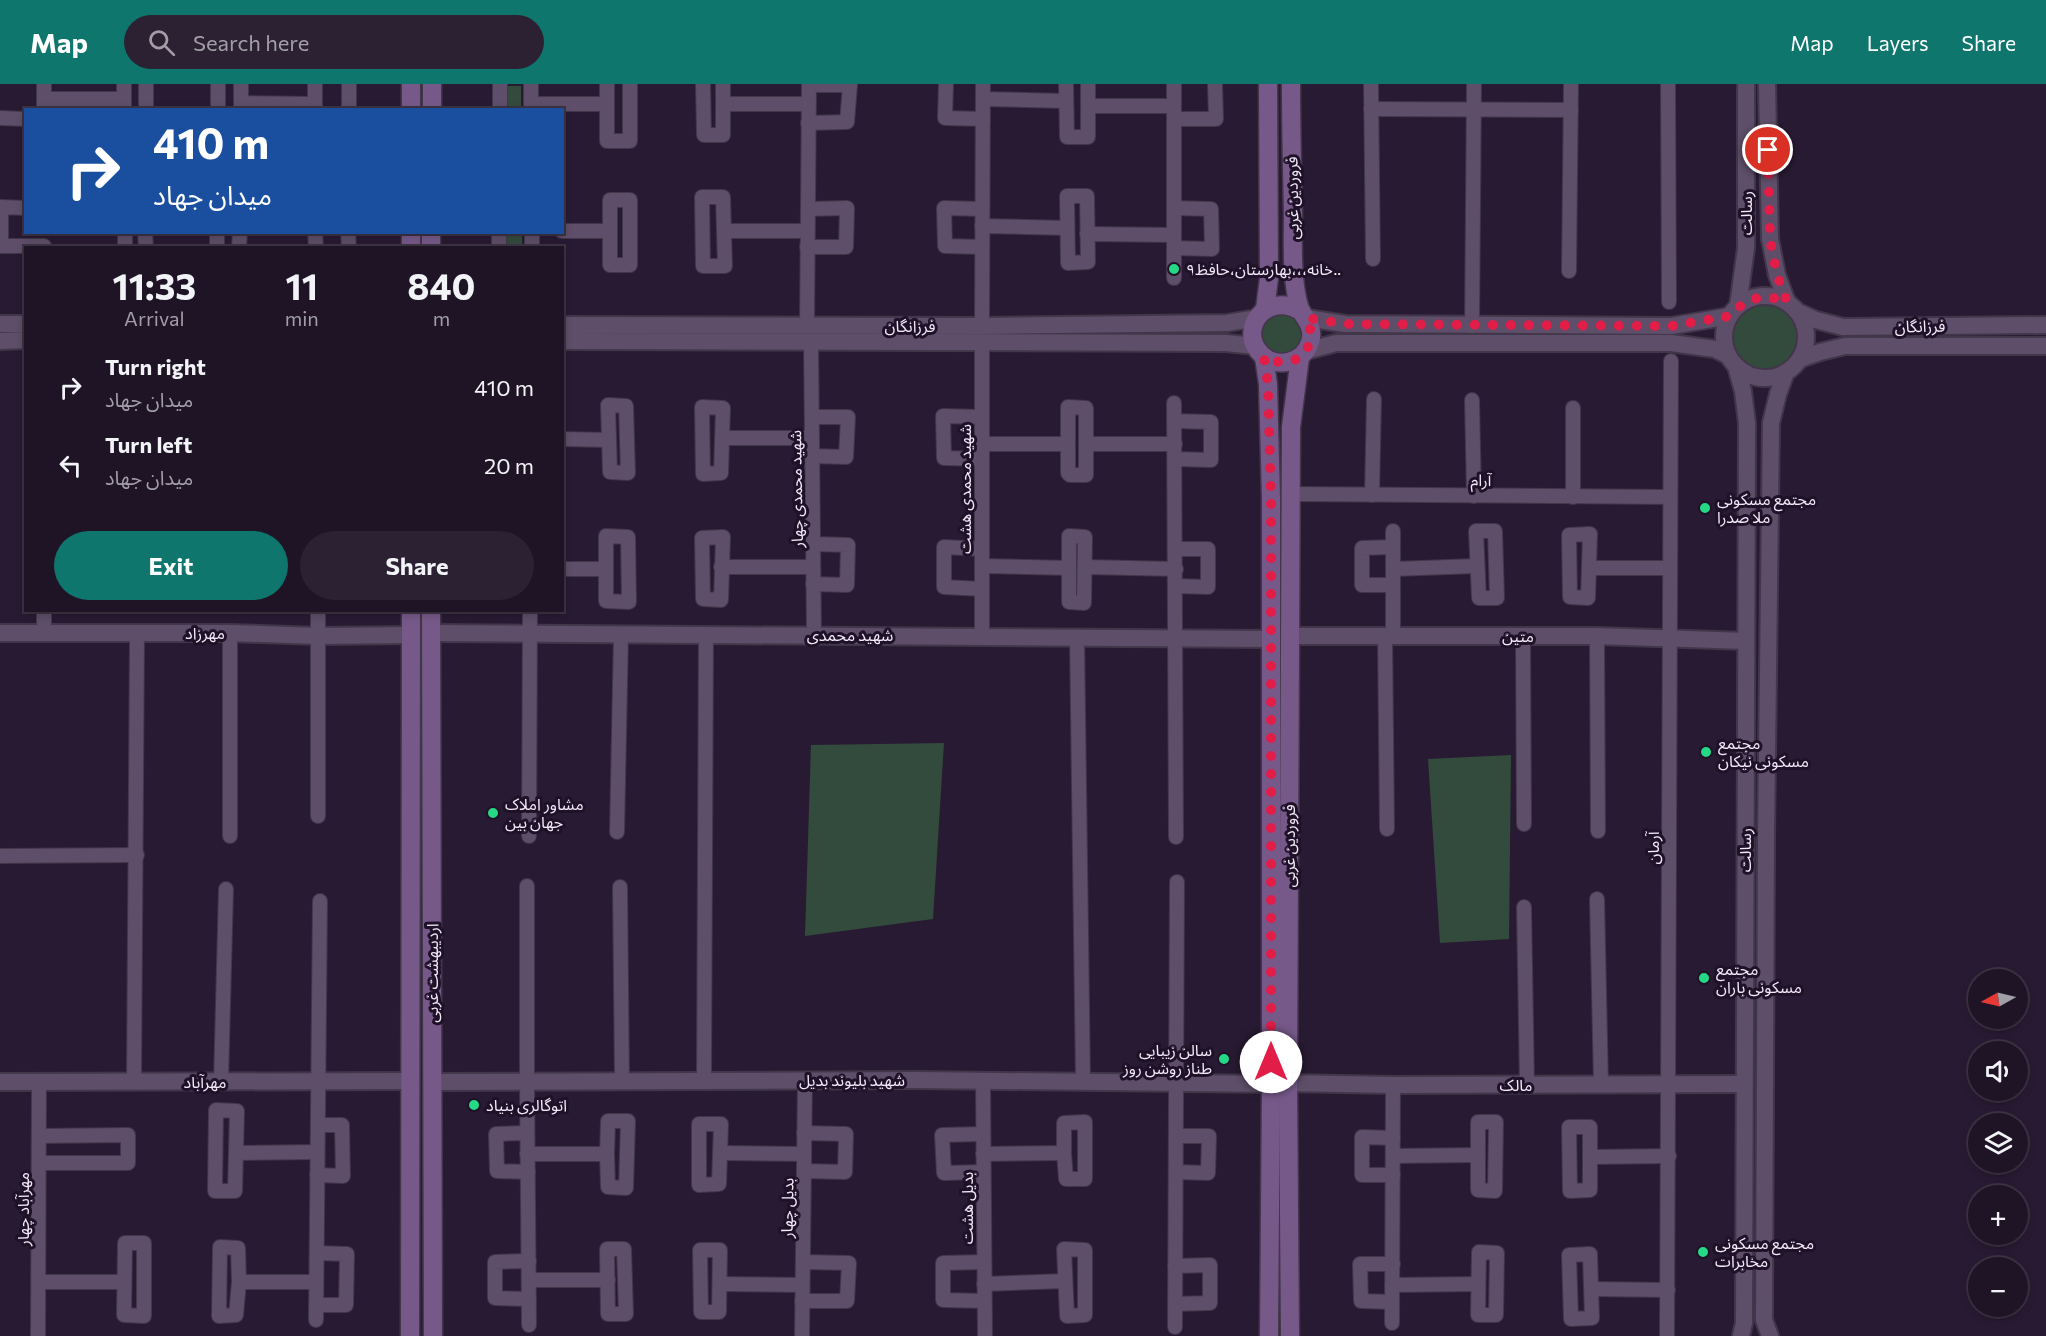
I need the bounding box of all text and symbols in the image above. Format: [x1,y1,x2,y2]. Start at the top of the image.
search box [124,15,544,69]
text: Map [30,25,88,59]
icon: search [145,26,178,59]
text: Search here [193,29,309,56]
text: Map [1790,30,1834,55]
text: Layers [1867,30,1929,55]
text: Share [1962,30,2016,55]
text: 410 m [153,116,269,168]
pin [1742,124,1793,175]
icon: right [54,132,132,210]
icon: arrive [1751,133,1784,166]
street label: فروردین غربی [1281,156,1303,240]
text: میدان جهاد [153,178,272,211]
street label: رسالت [1736,191,1756,235]
place label: خانه،،،بهارستان،حافظ۹.. [1186,259,1341,279]
marker: خانه،،،بهارستان،حافظ۹.. [1167,262,1181,276]
text: 11:33 [112,263,196,307]
text: 11 [285,263,318,307]
text: 840 [407,263,476,307]
text: Arrival [124,306,185,330]
text: min [285,306,319,330]
text: m [433,306,450,330]
street label: فرزانگان [885,316,935,336]
street label: فرزانگان [1894,316,1946,336]
text: Turn right [105,353,206,380]
icon: right [54,371,87,404]
text: 410 m [474,374,534,401]
text: میدان جهاد [105,387,193,411]
street label: شهید محمدی هشت [955,424,975,554]
street label: شهید محمدی چهار [785,430,808,549]
text: Turn left [105,431,192,458]
icon: left [54,449,87,482]
text: 20 m [484,452,534,479]
text: میدان جهاد [105,465,193,489]
street label: آرام [1470,470,1493,493]
place label: مجتمع مسکونی ملا صدرا [1717,489,1816,527]
marker: مجتمع مسکونی ملا صدرا [1698,501,1712,515]
button: Exit [54,531,288,600]
button: Share [300,531,534,600]
street label: مهرزاد [185,623,225,643]
street label: شهید محمدی [807,625,893,645]
street label: متین [1502,626,1534,646]
place label: مجتمع مسکونی نیکان [1718,733,1809,771]
marker: مجتمع مسکونی نیکان [1699,745,1713,759]
place label: مشاور املاک جهان بین [505,794,584,832]
street label: فروردین غربی [1279,804,1299,888]
marker: مشاور املاک جهان بین [486,806,500,820]
street label: رسالت [1735,828,1755,872]
street label: آرمان [1643,830,1663,865]
street label: اردیبهشت غربی [422,923,442,1023]
place label: مجتمع مسکونی باران [1716,959,1802,997]
north arrow [1968,969,2028,1029]
map controls [1968,969,2028,1317]
marker: مجتمع مسکونی باران [1697,971,1711,985]
position arrow [1239,1030,1303,1094]
place label: سالن زیبایی طناز روشن روز [1122,1040,1212,1078]
button: sound [1968,1041,2028,1101]
marker: سالن زیبایی طناز روشن روز [1217,1052,1231,1066]
street label: شهید بلیوند بدیل [799,1070,905,1090]
street label: مهرآباد [184,1072,226,1092]
street label: مالک [1500,1075,1532,1094]
place label: اتوگالری بنیاد [486,1095,567,1115]
marker: اتوگالری بنیاد [467,1098,481,1112]
button: layers [1968,1113,2028,1173]
street label: مهرآباد چهار [13,1172,34,1247]
street label: بدیل هشت [957,1172,977,1244]
street label: بدیل چهار [776,1178,799,1239]
button: + [1968,1185,2028,1245]
place label: مجتمع مسکونی مخابرات [1715,1233,1814,1271]
marker: مجتمع مسکونی مخابرات [1696,1245,1710,1259]
button: − [1968,1257,2028,1317]

